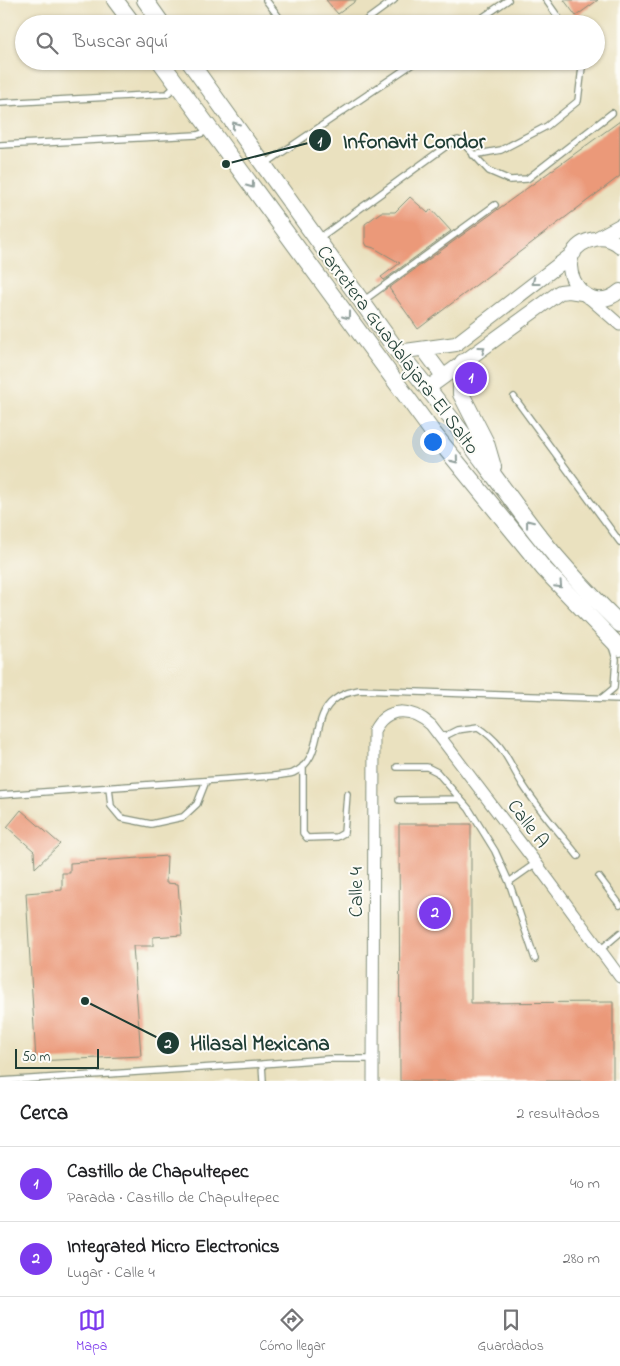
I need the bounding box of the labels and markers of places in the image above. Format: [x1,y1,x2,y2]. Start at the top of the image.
callout: Infonavit Condor [308,122,495,158]
pin: 1 [455,359,487,397]
pin: 2 [419,894,451,932]
callout: Hilasal Mexicana [155,1025,340,1061]

